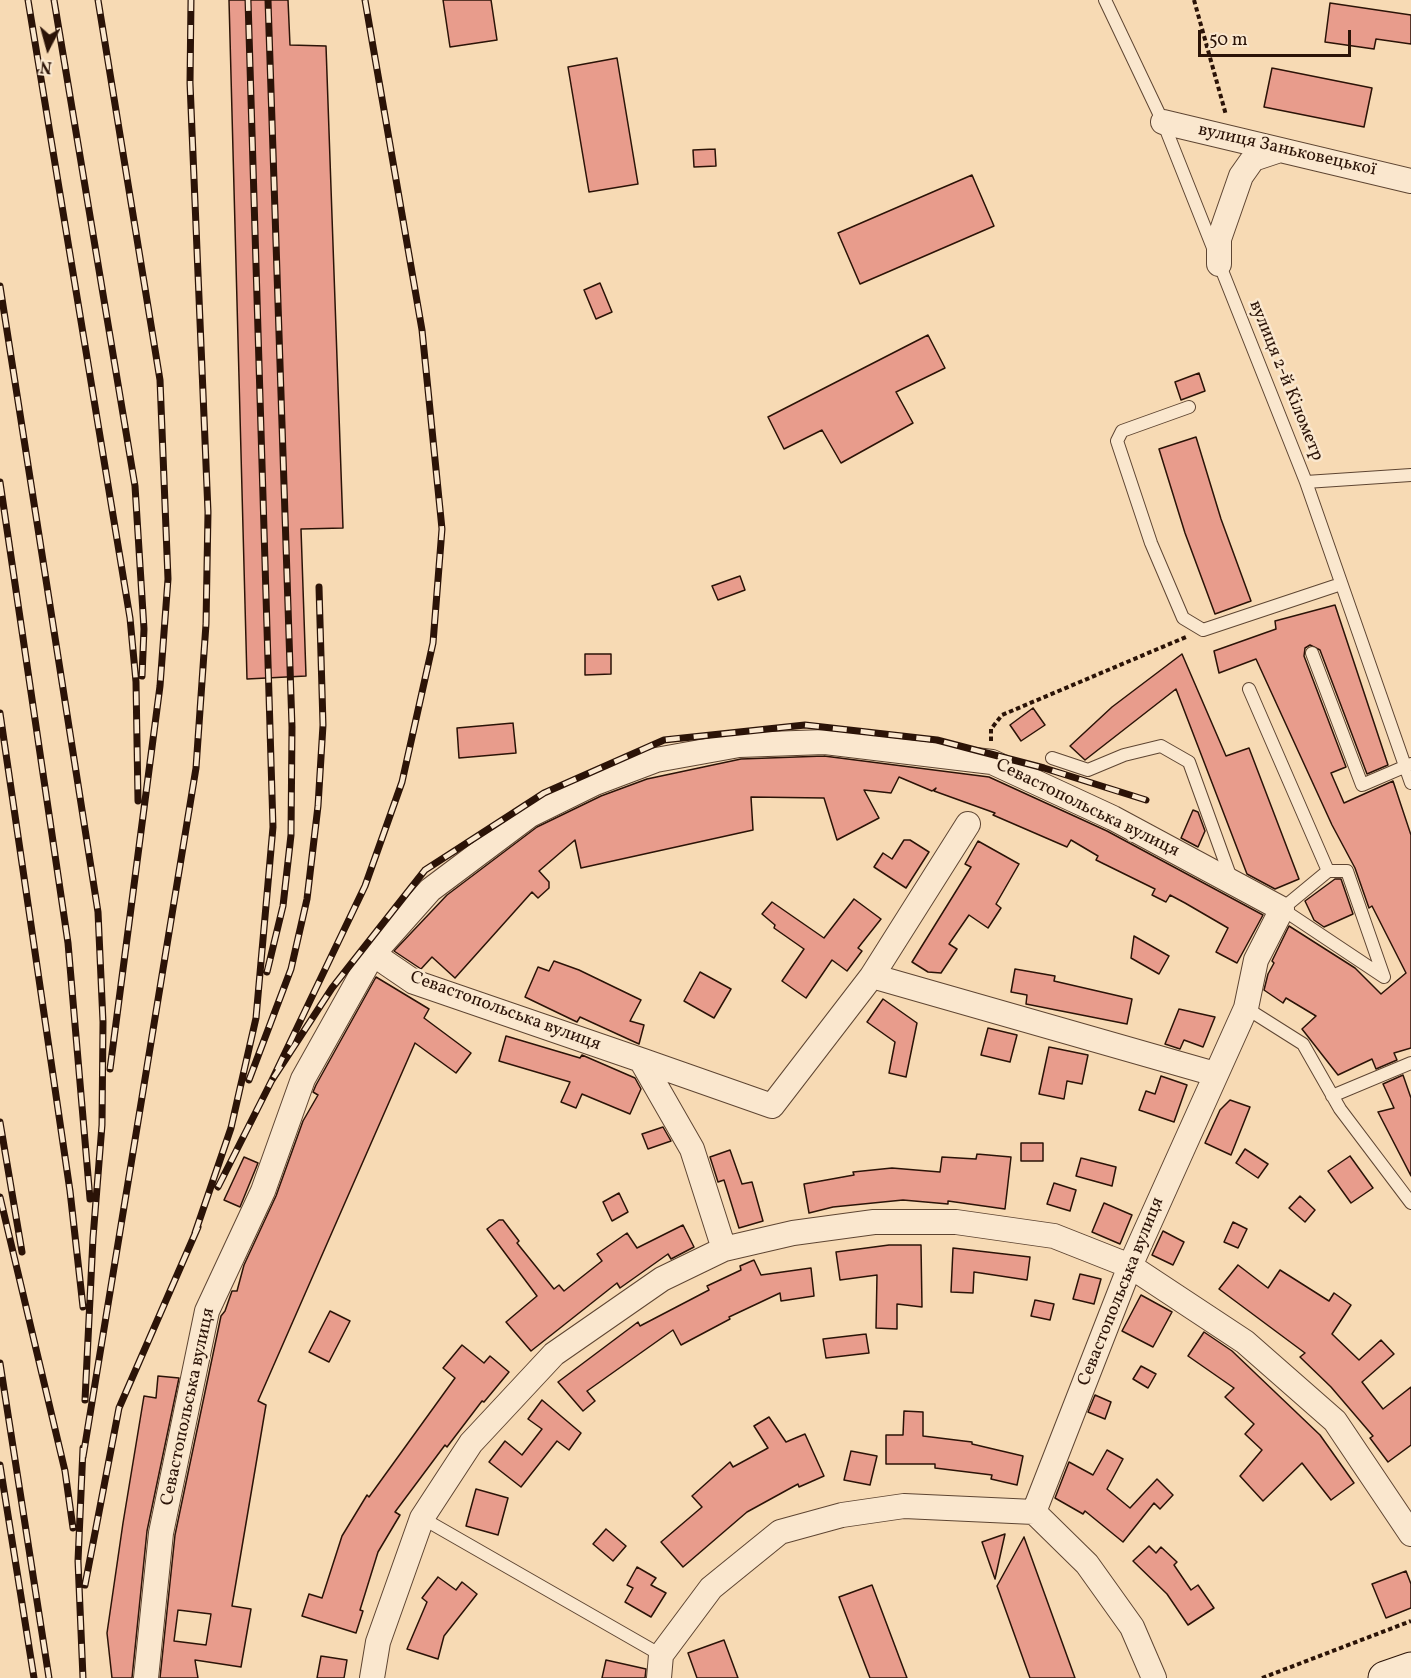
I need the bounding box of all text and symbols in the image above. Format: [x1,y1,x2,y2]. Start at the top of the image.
north arrow [18,18,78,78]
scale bar [1201,18,1354,56]
text: 50 m [1209,28,1248,53]
text: N [39,54,53,77]
street label: вулиця Заньковецької [1196,120,1378,182]
street label: вулиця 2-й Кілометр [1243,298,1327,464]
street label: Севастопольська вулиця [992,755,1182,863]
street label: Севастопольська вулиця [407,967,603,1057]
street label: Севастопольська вулиця [1074,1195,1170,1389]
street label: Севастопольська вулиця [157,1306,221,1508]

